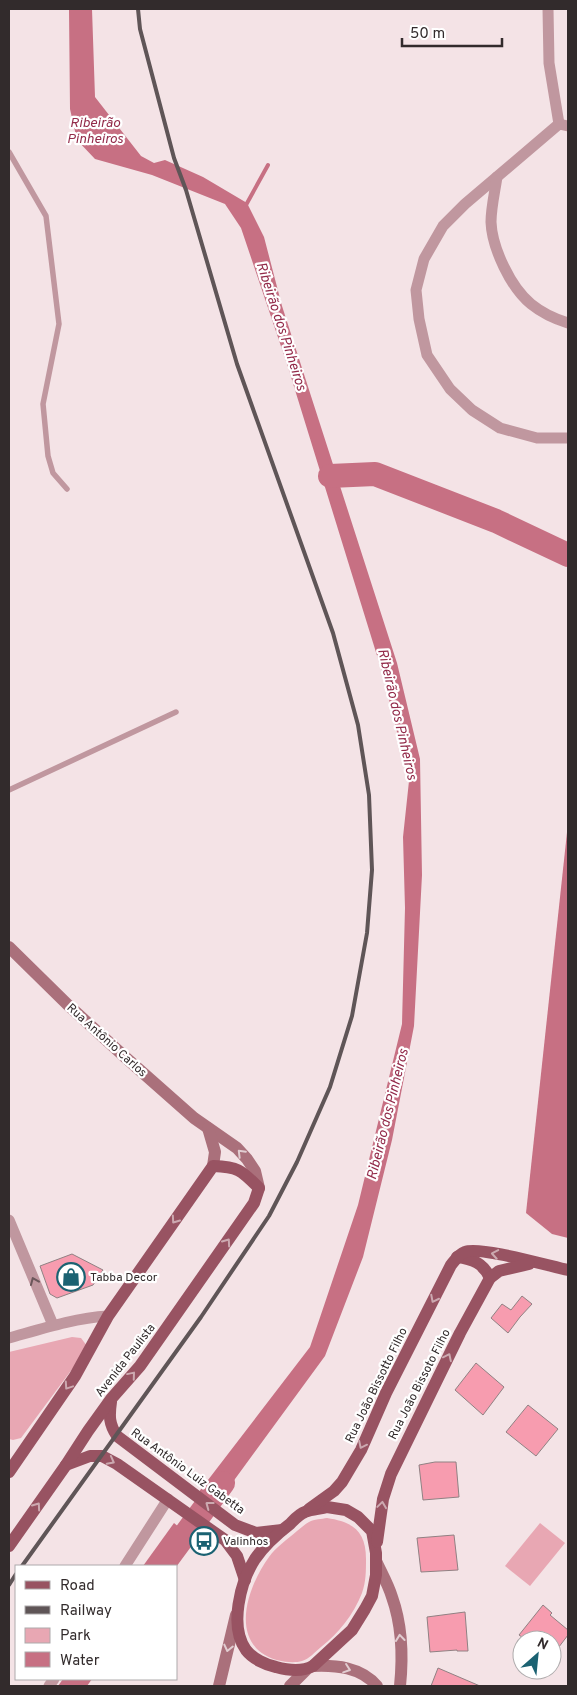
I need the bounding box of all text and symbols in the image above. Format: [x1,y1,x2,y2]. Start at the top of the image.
scale bar [402,15,502,47]
text: 50 m [410,25,445,44]
water label: Ribeirão Pinheiros [67,115,124,148]
water label: Ribeirão dos Pinheiros [252,260,310,394]
water label: Ribeirão dos Pinheiros [373,647,420,782]
street label: Rua Antônio Carlos [63,1000,150,1081]
water label: Ribeirão dos Pinheiros [364,1046,413,1182]
one-way arrow [238,1150,247,1159]
one-way arrow [172,1215,181,1224]
one-way arrow [221,1239,230,1248]
one-way arrow [491,1249,500,1259]
shop icon: Tabba Decor [56,1262,86,1292]
place label: Tabba Decor [90,1270,158,1286]
one-way arrow [30,1277,41,1286]
one-way arrow [430,1294,440,1303]
street label: Avenida Paulista [92,1321,159,1400]
street label: Rua João Bissotto Filho [342,1325,412,1446]
street label: Rua João Bissoto Filho [385,1326,455,1442]
one-way arrow [442,1353,453,1362]
one-way arrow [127,1371,136,1380]
one-way arrow [65,1380,74,1390]
street label: Rua Antônio Luiz Gabetta [127,1425,247,1519]
one-way arrow [358,1440,369,1449]
one-way arrow [106,1455,115,1465]
one-way arrow [377,1501,387,1509]
one-way arrow [31,1502,40,1512]
one-way arrow [205,1502,215,1511]
bus stop icon: Valinhos [189,1526,219,1556]
place label: Valinhos [223,1534,268,1550]
legend [15,1565,178,1680]
text: Road [60,1577,95,1596]
text: Railway [60,1602,112,1621]
text: Park [60,1627,91,1646]
north arrow [512,1630,562,1680]
one-way arrow [395,1633,406,1641]
text: N [534,1635,551,1655]
one-way arrow [223,1644,234,1652]
text: Water [60,1652,100,1671]
one-way arrow [343,1663,351,1673]

